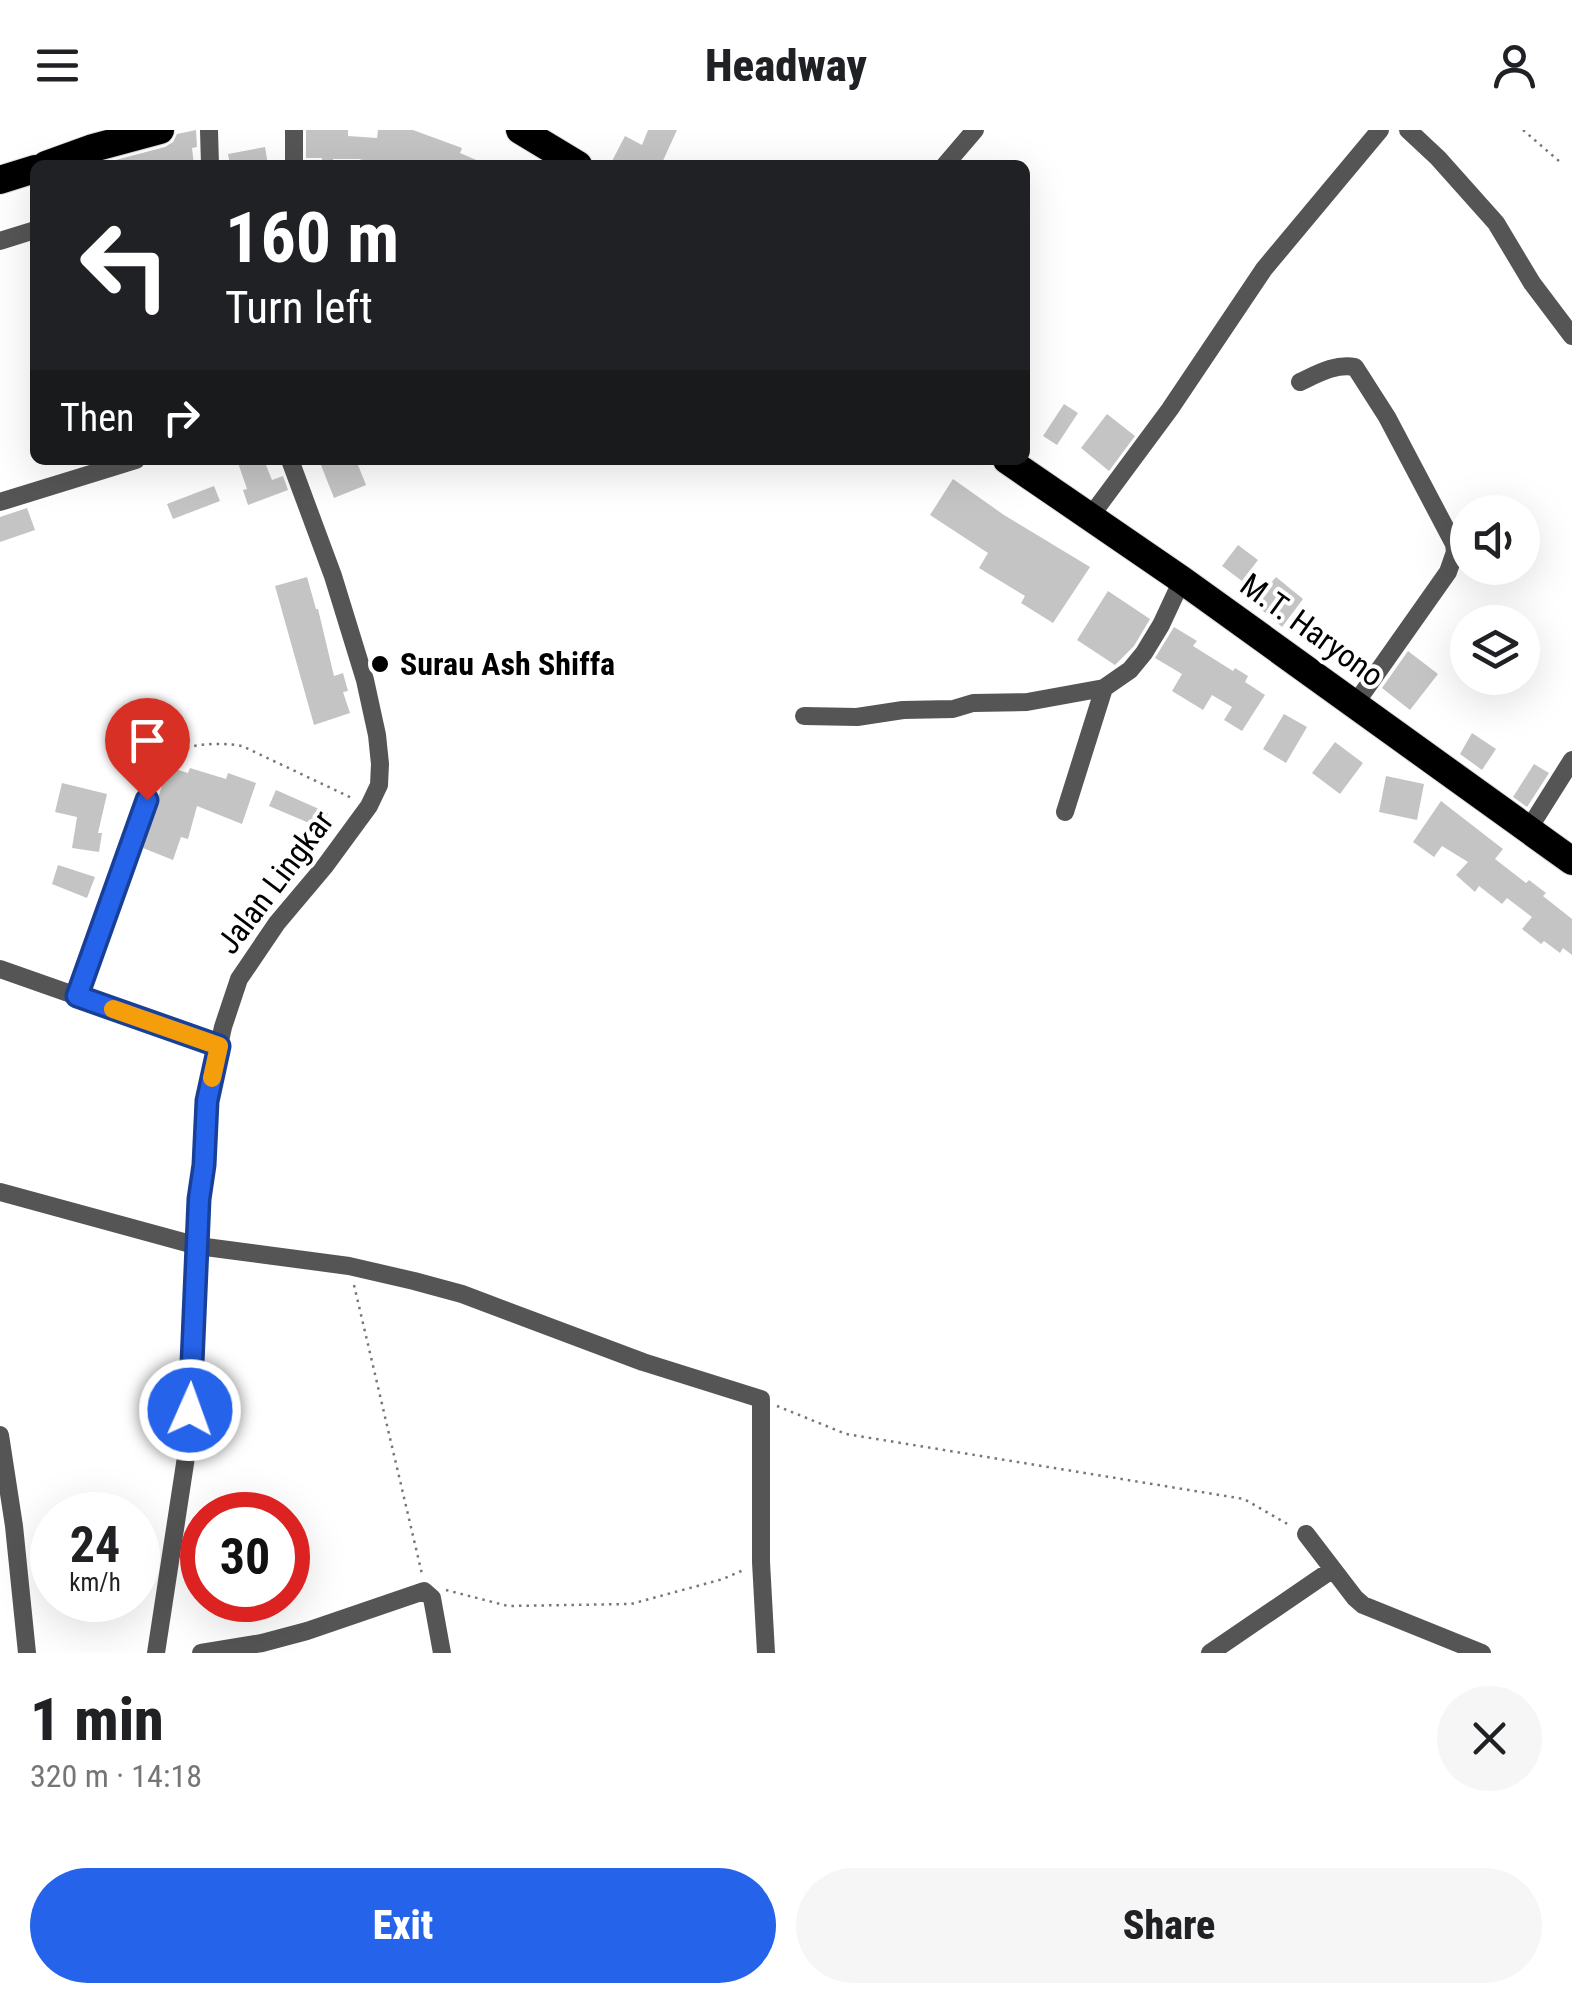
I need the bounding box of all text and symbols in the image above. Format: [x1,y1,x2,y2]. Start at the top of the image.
icon: menu [30,38,85,93]
icon: person [1487,38,1542,93]
text: Headway [705,39,867,92]
text: 160 m [225,197,399,279]
icon: left [60,200,190,330]
text: Turn left [225,281,373,334]
icon: right [154,390,209,445]
text: Then [60,396,134,440]
map controls [1450,495,1540,695]
button: sound [1450,495,1540,585]
street label: M.T. Haryono [1233,565,1391,695]
button: layers [1450,605,1540,695]
place label: Surau Ash Shiffa [400,645,615,683]
marker: Surau Ash Shiffa [369,653,391,675]
pin [105,698,190,801]
icon: arrive [120,713,175,768]
street label: Jalan Lingkar [209,803,341,961]
position arrow [138,1358,242,1462]
speed limit sign: 30 [180,1492,310,1622]
text: 24 [70,1516,120,1574]
text: km/h [69,1568,121,1597]
text: 1 min [30,1684,164,1755]
button: close [1437,1686,1542,1791]
text: 320 m · 14:18 [30,1757,202,1795]
button: Exit [30,1868,776,1983]
button: Share [796,1868,1542,1983]

